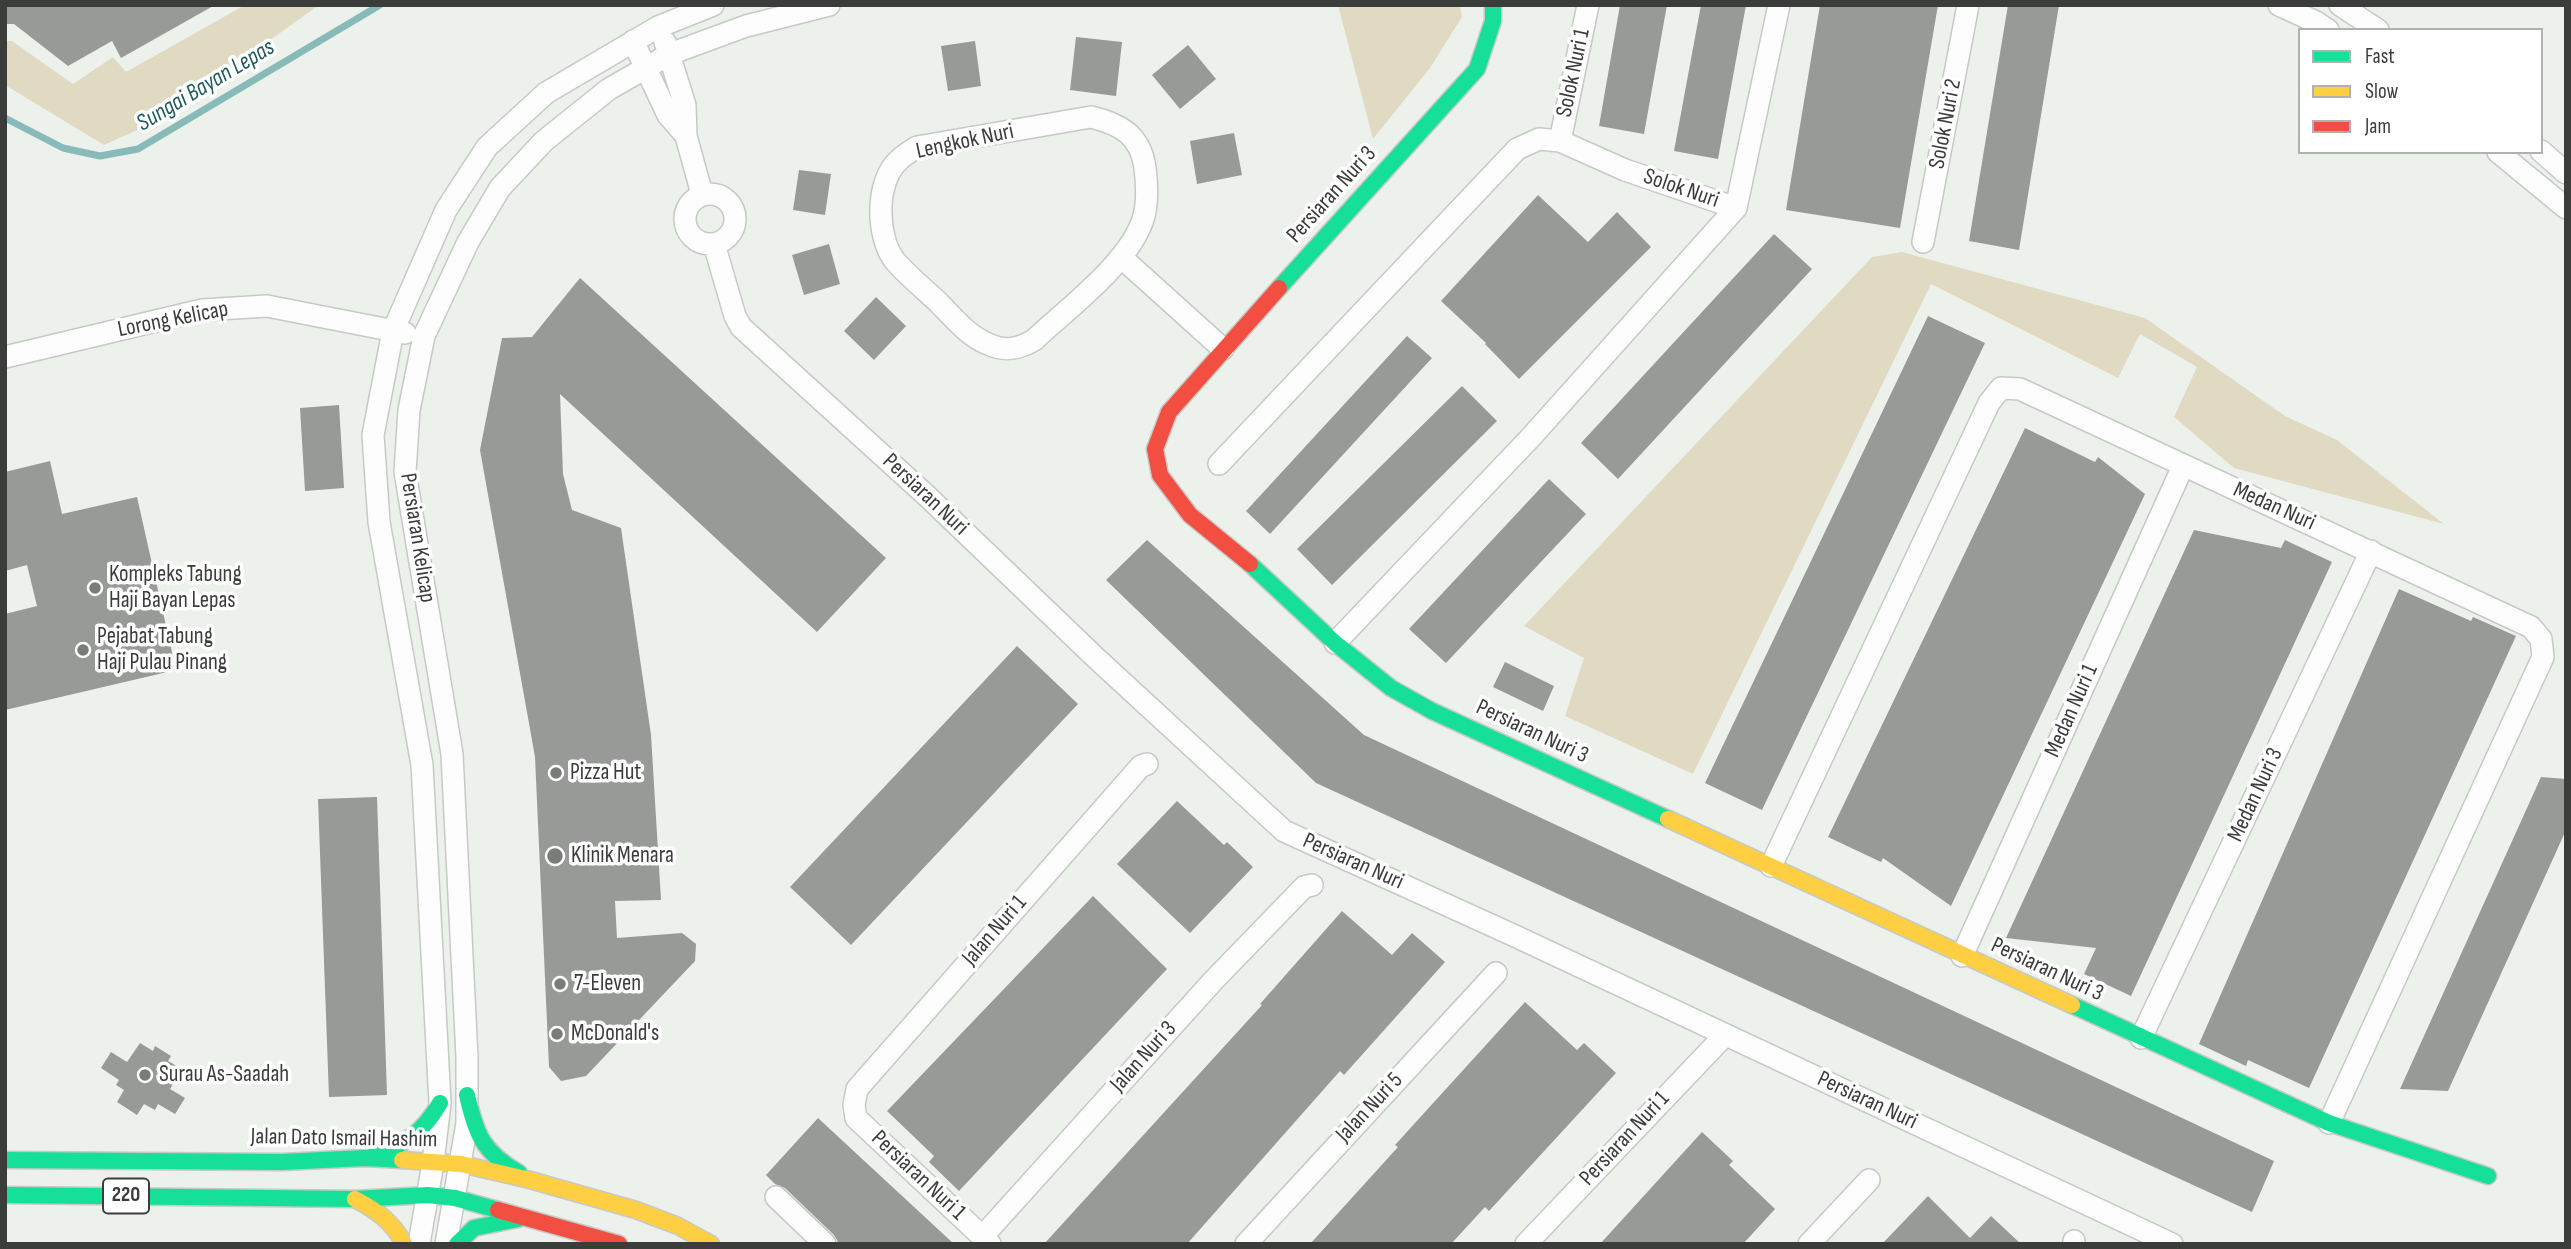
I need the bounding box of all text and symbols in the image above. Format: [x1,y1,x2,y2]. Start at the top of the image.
street label: Solok Nuri 1 [1551,26,1597,120]
legend [2298,28,2543,154]
water label: Sungai Bayan Lepas [132,34,280,138]
text: Fast [2365,44,2395,69]
street label: Solok Nuri 2 [1924,77,1968,171]
text: Slow [2365,79,2398,104]
text: Jam [2365,114,2391,139]
street label: Lengkok Nuri [914,118,1016,166]
street label: Persiaran Nuri 3 [1281,141,1383,249]
street label: Solok Nuri [1640,163,1722,215]
street label: Lorong Kelicap [115,296,231,344]
street label: Persiaran Nuri [876,448,974,542]
street label: Persiaran Kelicap [393,471,441,605]
street label: Medan Nuri [2229,477,2319,537]
place label: Kompleks Tabung Haji Bayan Lepas [109,561,242,615]
marker: Kompleks Tabung Haji Bayan Lepas [87,580,103,596]
place label: Pejabat Tabung Haji Pulau Pinang [97,623,227,677]
marker: Pejabat Tabung Haji Pulau Pinang [75,642,91,658]
street label: Medan Nuri 1 [2039,660,2105,762]
street label: Persiaran Nuri 3 [1471,694,1593,770]
street label: Medan Nuri 3 [2222,744,2290,846]
place label: Pizza Hut [570,759,641,787]
marker: Pizza Hut [548,765,564,781]
street label: Persiaran Nuri [1298,828,1408,896]
place label: Klinik Menara [571,842,674,870]
marker: Klinik Menara [545,846,565,866]
street label: Jalan Nuri 1 [957,890,1033,972]
street label: Persiaran Nuri 3 [1986,932,2108,1008]
place label: 7-Eleven [574,970,641,998]
marker: 7-Eleven [552,976,568,992]
street label: Jalan Nuri 3 [1105,1016,1183,1098]
place label: McDonald's [571,1020,659,1048]
marker: McDonald's [549,1026,565,1042]
place label: Surau As-Saadah [159,1061,289,1089]
street label: Persiaran Nuri [1812,1066,1922,1136]
marker: Surau As-Saadah [137,1067,153,1083]
street label: Jalan Nuri 5 [1331,1067,1409,1149]
street label: Persiaran Nuri 1 [1574,1086,1676,1192]
street label: Jalan Dato Ismail Hashim [250,1124,438,1154]
street label: Persiaran Nuri 1 [865,1125,971,1227]
road number: 220 [103,1178,149,1214]

